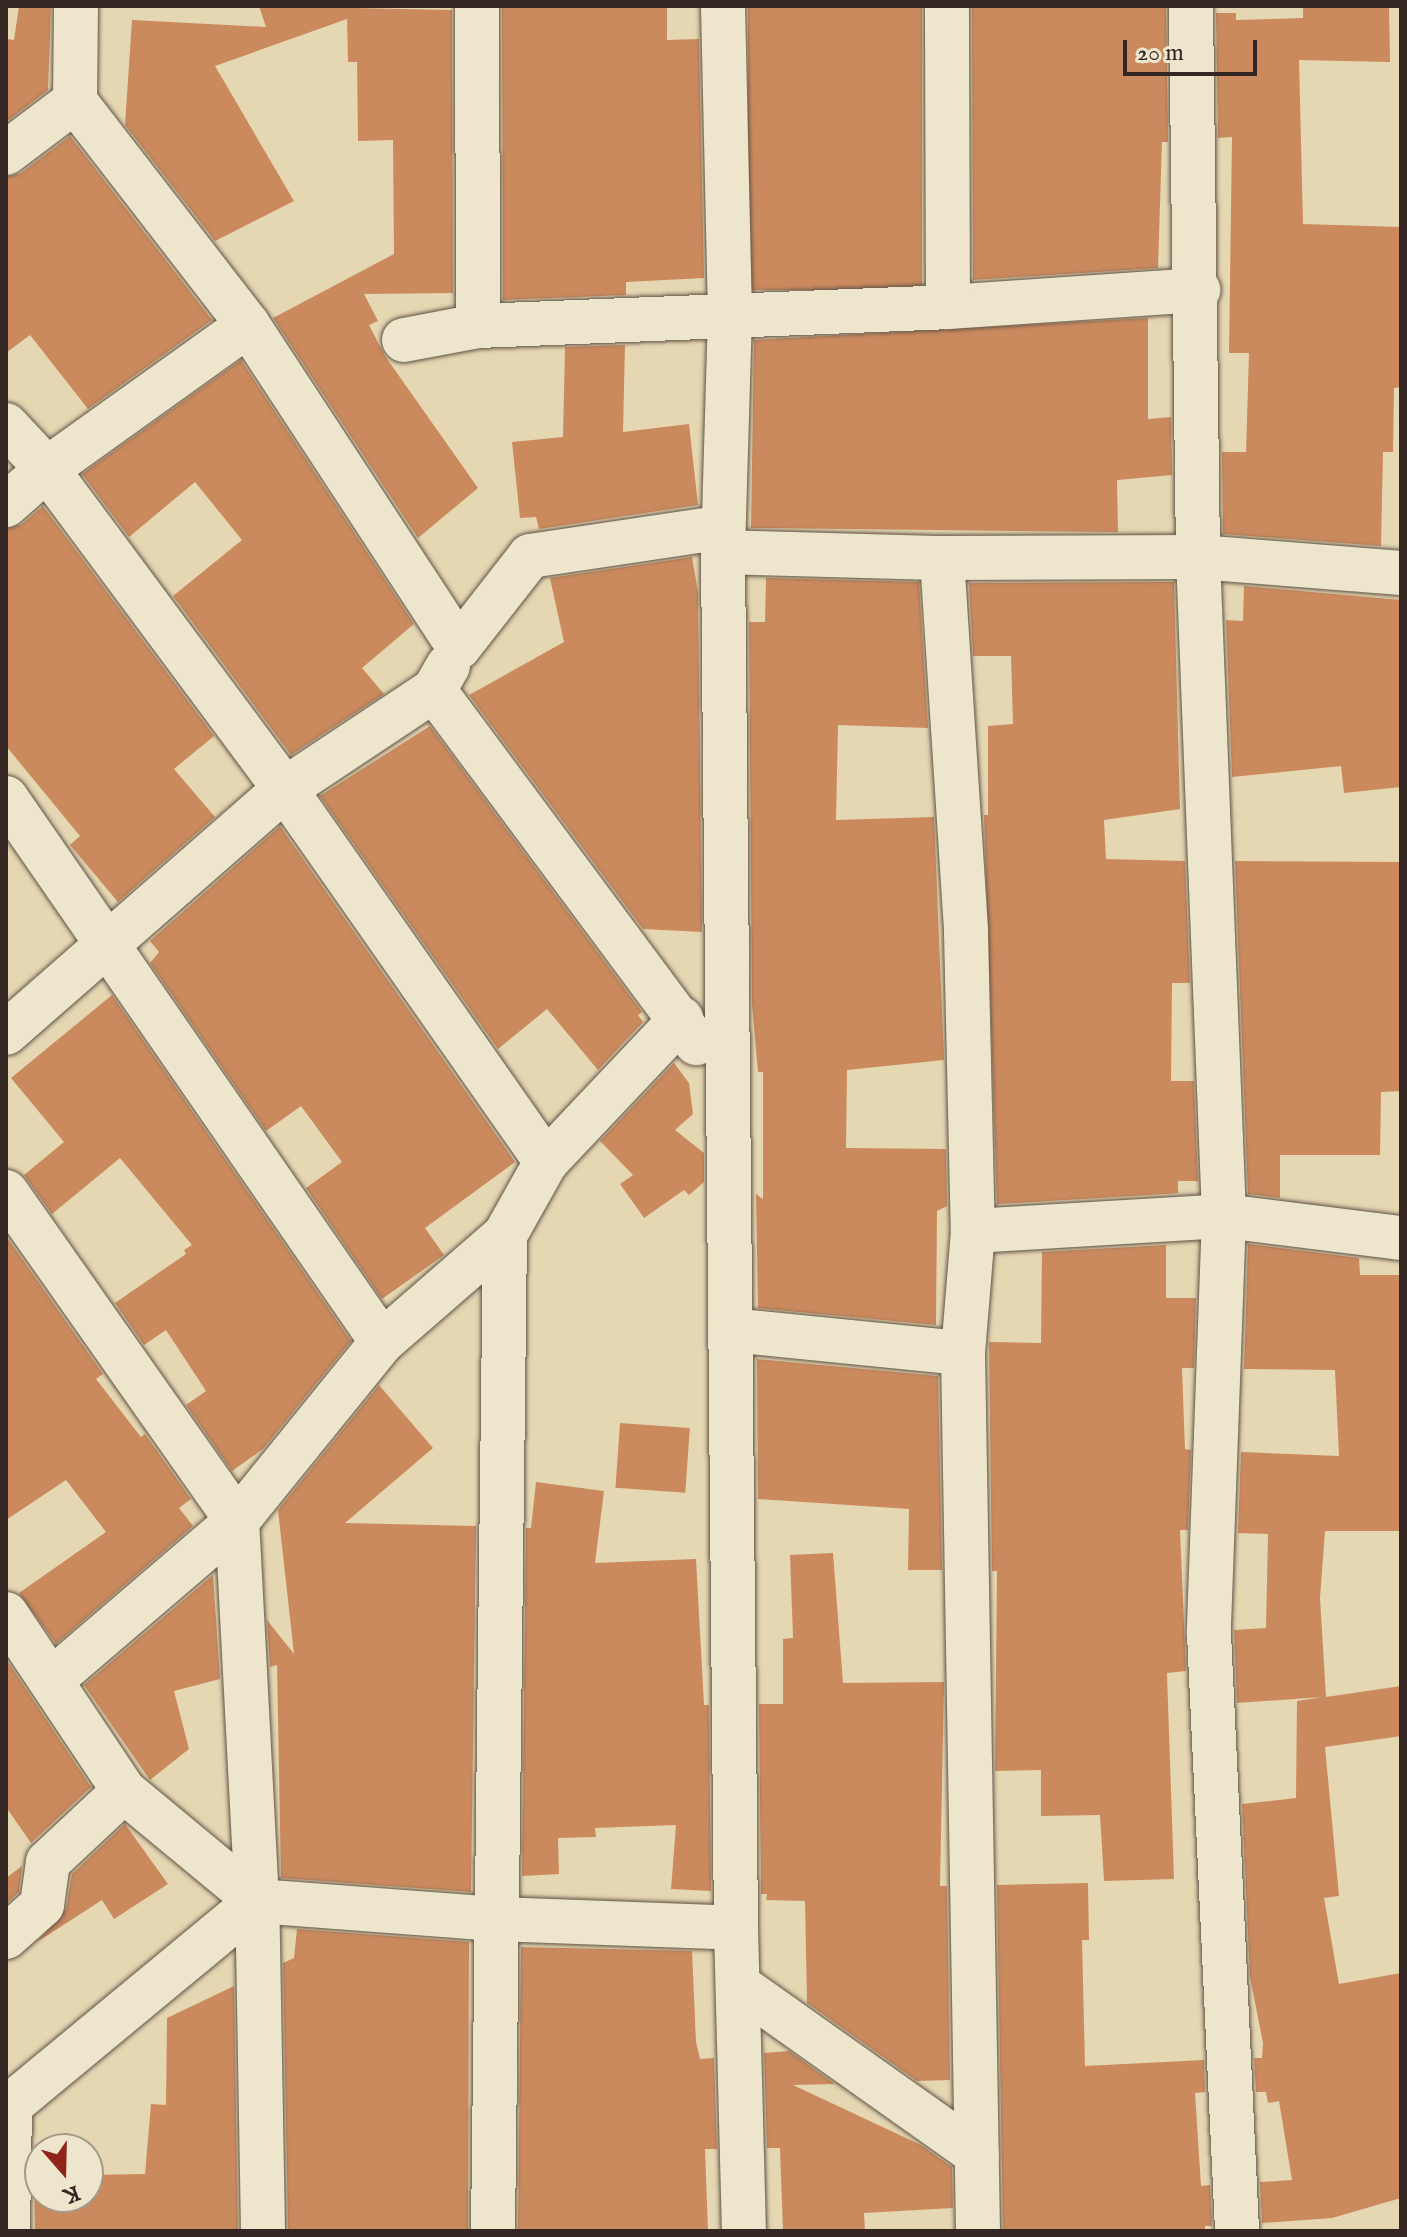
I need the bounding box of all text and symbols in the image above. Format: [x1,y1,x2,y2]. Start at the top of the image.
scale bar [1127,24,1261,74]
text: 20 m [1137,38,1184,69]
north arrow [24,2133,104,2213]
text: K [59,2178,84,2210]

